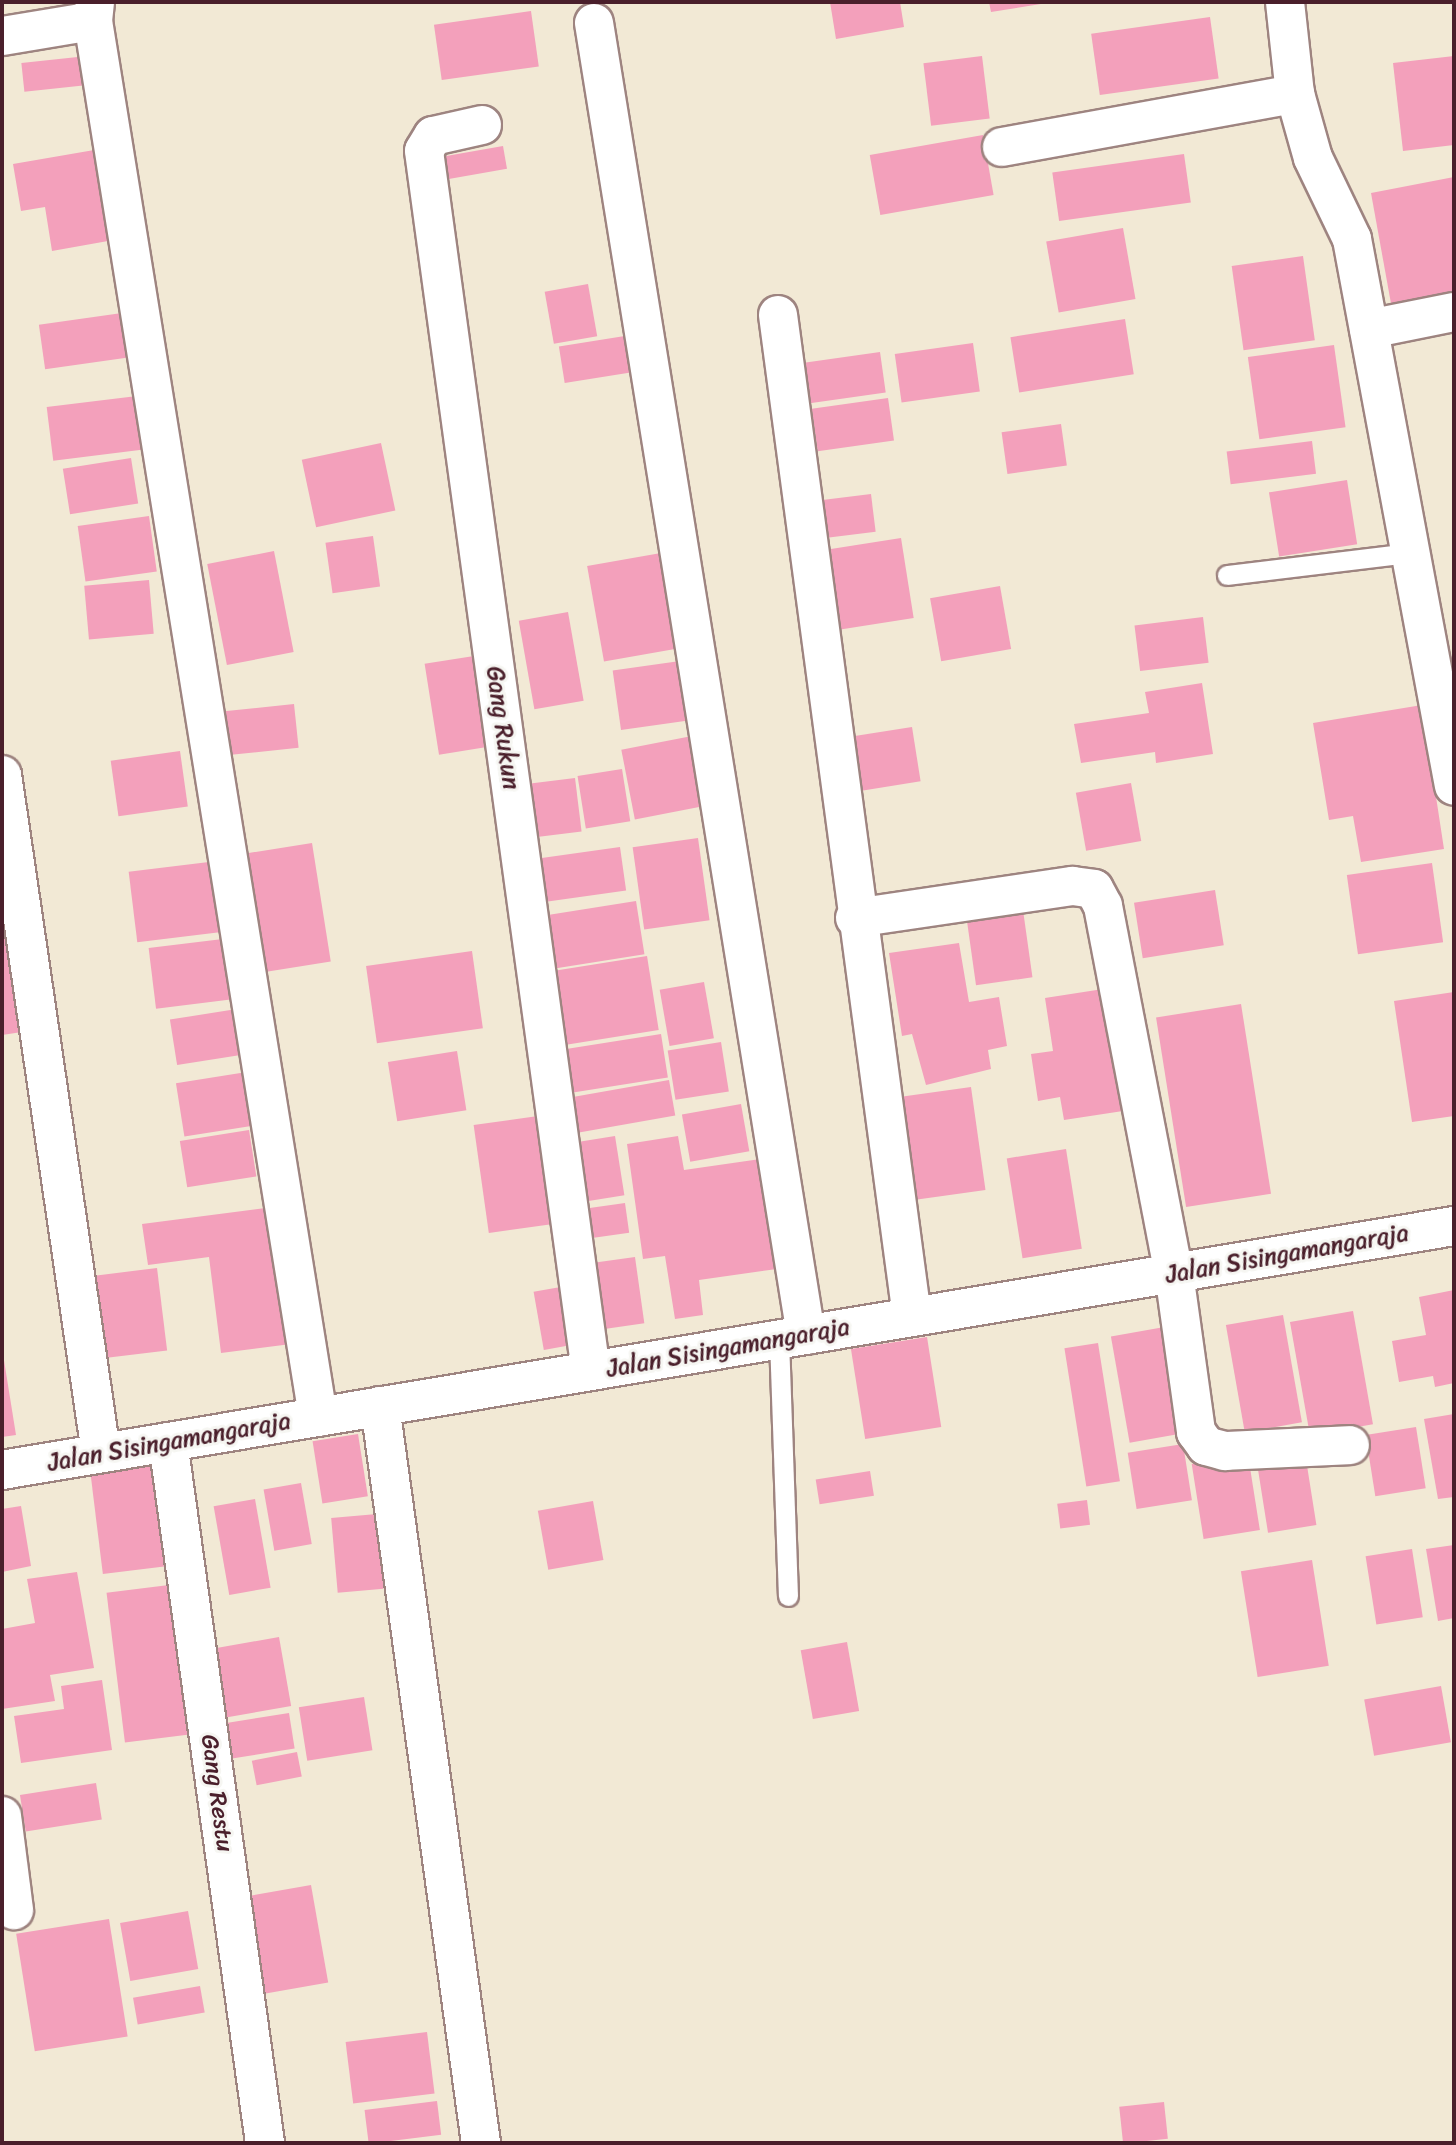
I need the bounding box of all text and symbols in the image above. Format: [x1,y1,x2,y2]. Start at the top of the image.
street label: Gang Rukun [480,664,526,792]
street label: Jalan Sisingamangaraja [1163,1218,1411,1290]
street label: Jalan Sisingamangaraja [604,1312,852,1384]
street label: Jalan Sisingamangaraja [45,1406,293,1478]
street label: Gang Restu [194,1732,240,1854]

